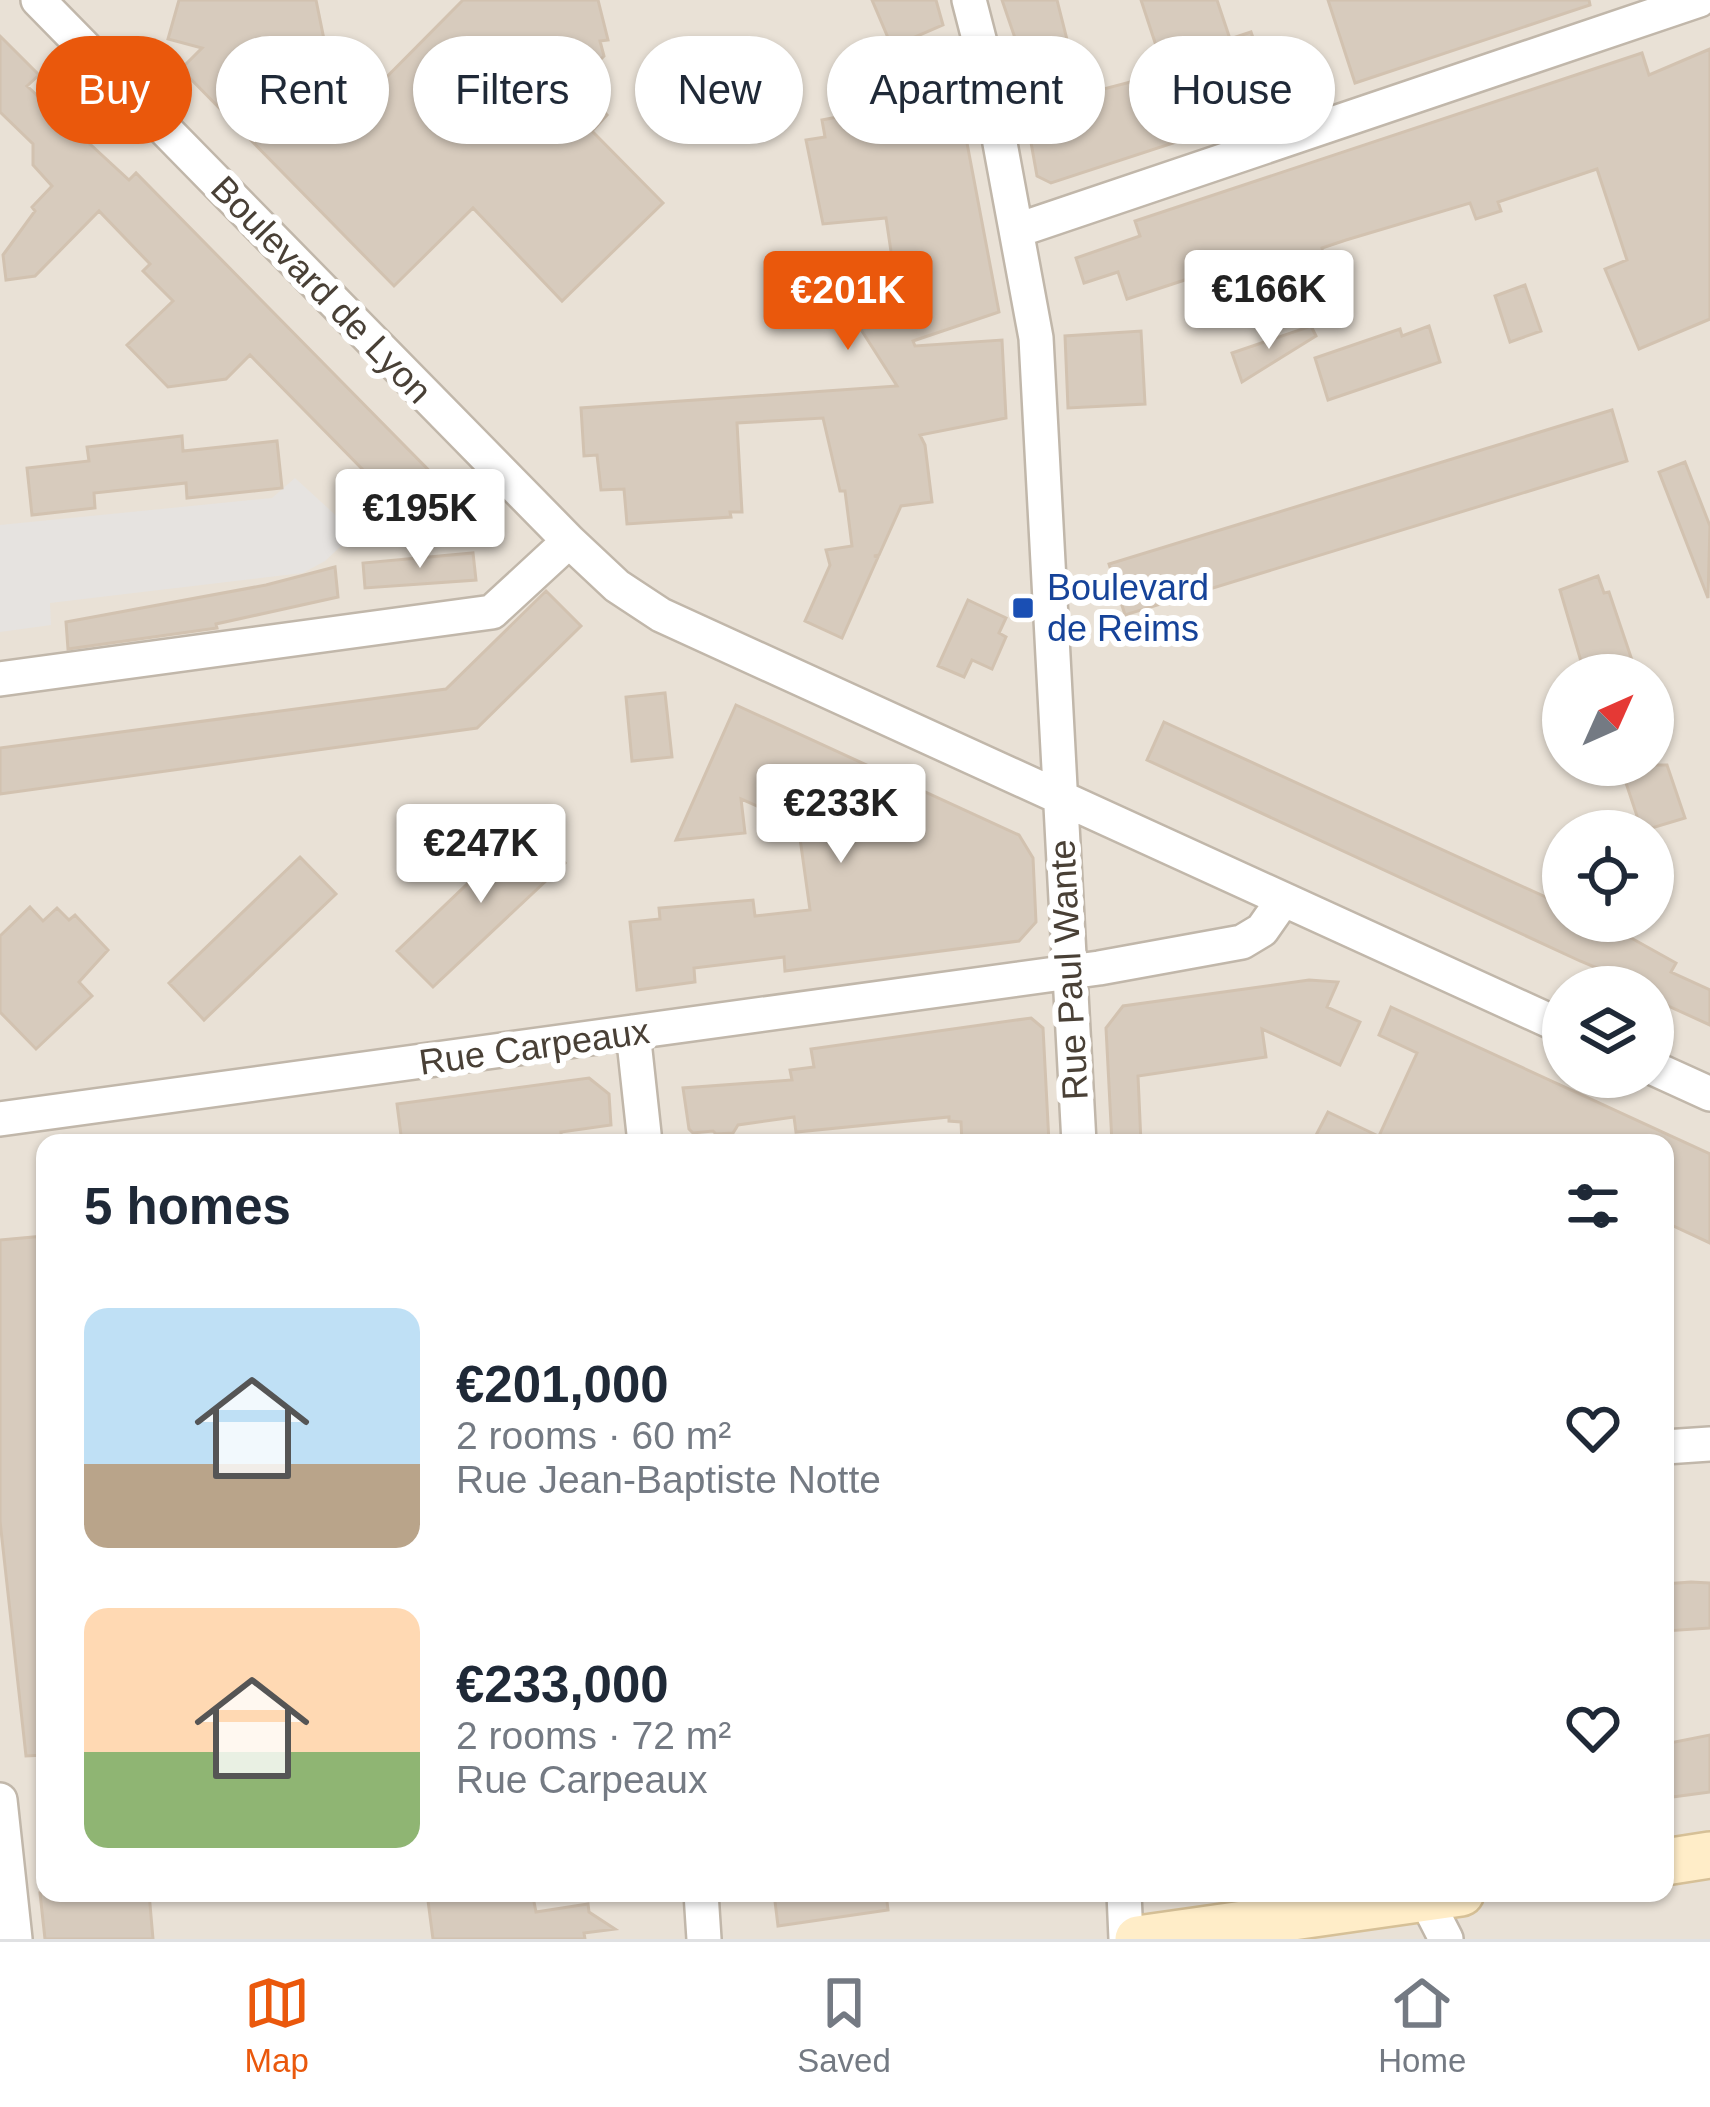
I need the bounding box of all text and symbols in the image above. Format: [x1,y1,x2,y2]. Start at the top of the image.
chip: Buy [36,36,192,144]
chip: Rent [216,36,389,144]
chip: Filters [413,36,611,144]
chip: New [635,36,803,144]
chip: Apartment [827,36,1105,144]
chip: House [1129,36,1335,144]
street label: Boulevard de Lyon [203,168,440,411]
pin: €166K [1185,250,1353,352]
pin: €201K [764,251,932,353]
text: €166K [1212,267,1326,310]
text: €201K [791,268,905,311]
pin: €195K [336,469,504,571]
text: €195K [363,486,477,529]
place label: Boulevard de Reims [1047,567,1209,649]
marker: Boulevard de Reims [1010,595,1036,621]
north arrow [1542,654,1674,786]
map controls [1542,654,1674,1098]
pin: €233K [757,764,925,866]
text: €233K [784,781,898,824]
pin: €247K [397,804,565,906]
button: locate [1542,810,1674,942]
text: €247K [424,821,538,864]
street label: Rue Paul Wante [1041,839,1096,1101]
button: layers [1542,966,1674,1098]
street label: Rue Carpeaux [416,1010,652,1083]
icon: filters [1560,1173,1626,1239]
text: 5 homes [84,1178,291,1235]
icon: home [180,1356,324,1500]
text: €201,000 [456,1356,669,1413]
icon: heart [1560,1395,1626,1461]
text: 2 rooms · 60 m² [456,1414,731,1457]
text: Rue Jean-Baptiste Notte [456,1458,881,1501]
icon: home [180,1656,324,1800]
text: €233,000 [456,1656,669,1713]
icon: heart [1560,1695,1626,1761]
text: 2 rooms · 72 m² [456,1714,731,1757]
text: Rue Carpeaux [456,1758,707,1801]
tab: Map [244,1970,310,2080]
tab: Saved [797,1970,891,2080]
tab: Home [1378,1970,1466,2080]

